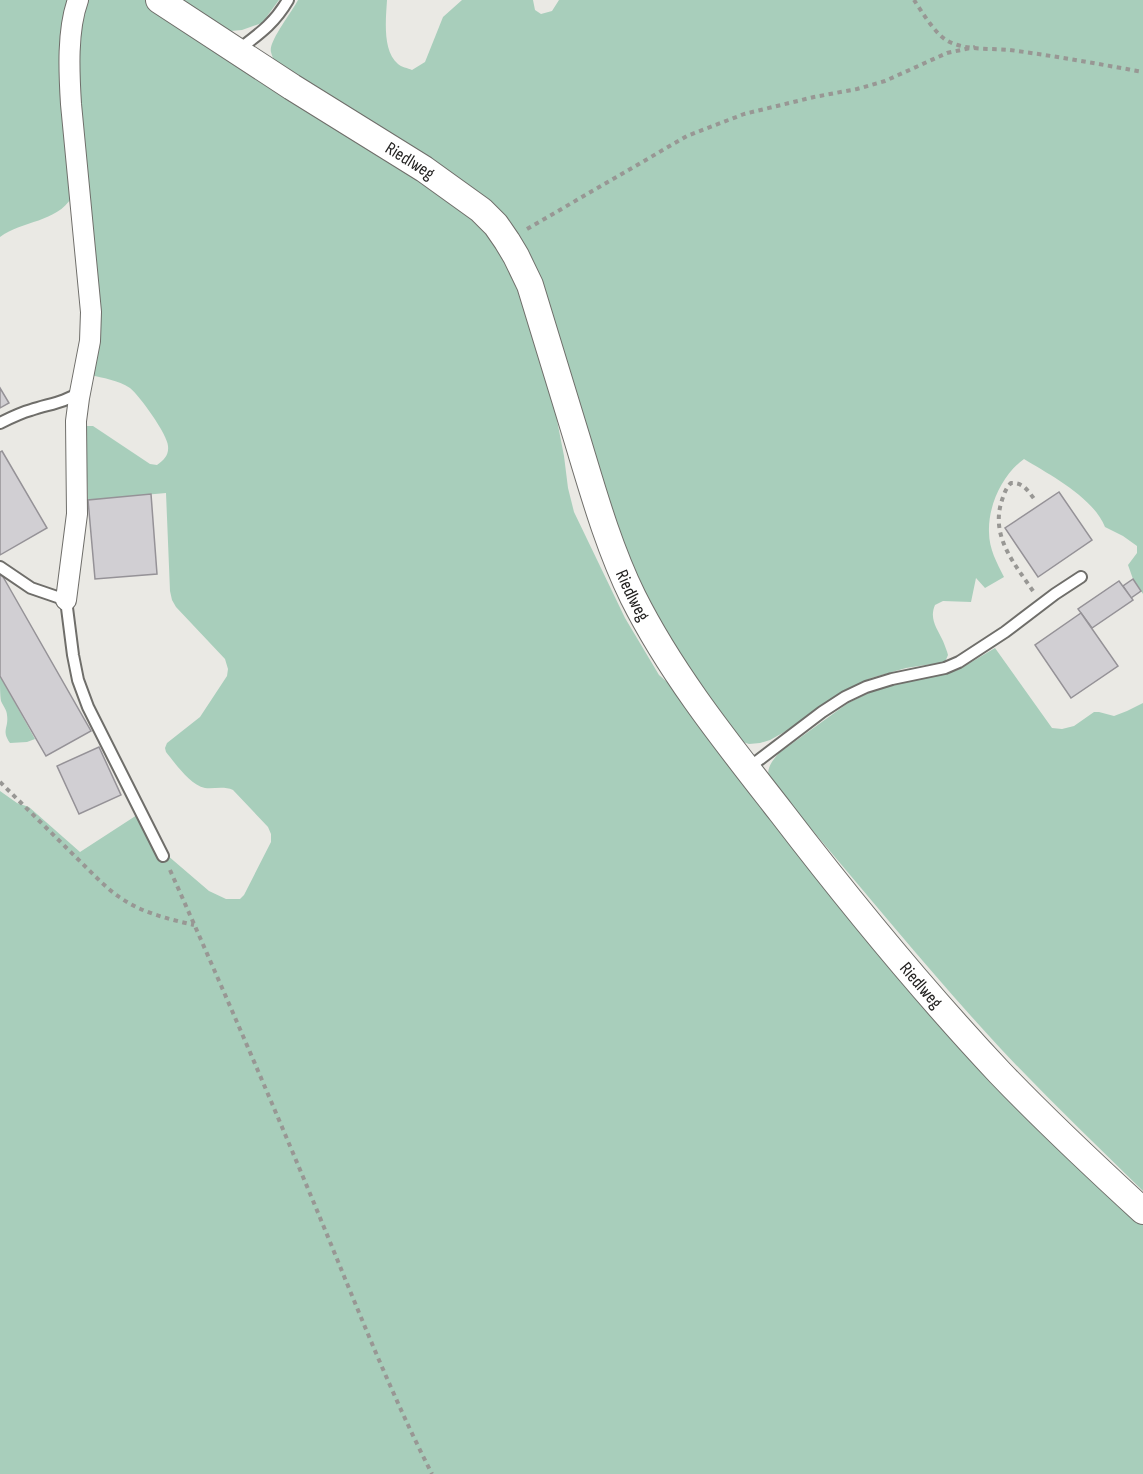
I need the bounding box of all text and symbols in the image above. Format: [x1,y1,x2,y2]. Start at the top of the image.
street label: Riedlweg [382,137,439,184]
street label: Riedlweg [611,567,654,625]
street label: Riedlweg [895,958,947,1013]

